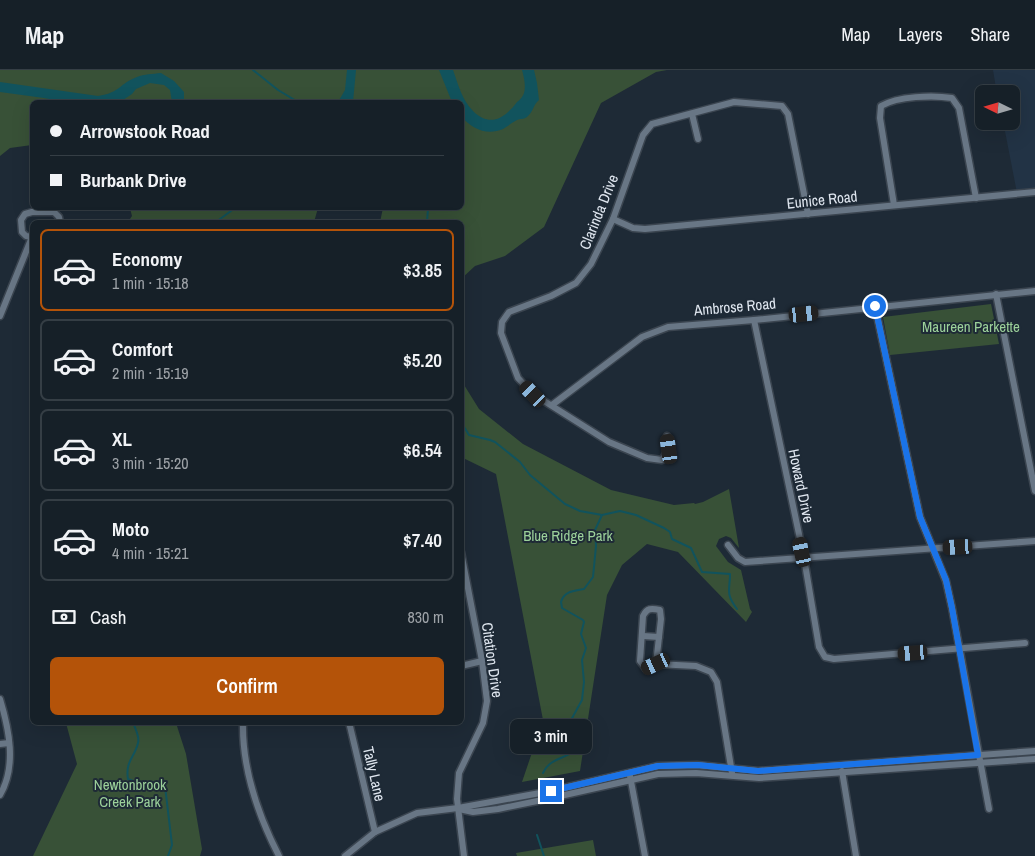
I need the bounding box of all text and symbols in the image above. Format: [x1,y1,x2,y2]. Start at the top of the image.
text: Map [25,19,64,51]
text: Map [842,22,870,47]
text: Layers [898,22,943,47]
text: Share [971,22,1010,47]
north arrow [975,85,1020,130]
map controls [975,85,1020,130]
text: Arrowstook Road [80,118,210,144]
text: Burbank Drive [80,167,187,193]
street label: Clarinda Drive [574,171,623,253]
street label: Eunice Road [785,185,858,214]
text: Economy [112,246,182,272]
icon: car [52,248,97,293]
text: $3.85 [403,257,442,283]
text: 1 min · 15:18 [112,272,189,294]
street label: Ambrose Road [692,292,777,321]
route start [864,295,886,317]
car [788,305,819,323]
park label: Maureen Parkette [922,316,1020,337]
text: Comfort [112,336,173,362]
icon: car [52,338,97,383]
text: $5.20 [403,347,442,373]
text: 2 min · 15:19 [112,362,189,384]
car [517,378,548,410]
text: XL [112,426,132,452]
icon: car [52,428,97,473]
car [659,433,678,465]
text: $6.54 [403,437,442,463]
street label: Howard Drive [783,447,820,525]
text: 3 min · 15:20 [112,452,189,474]
text: Moto [112,516,149,542]
icon: car [52,518,97,563]
park label: Blue Ridge Park [523,525,614,546]
text: $7.40 [403,527,442,553]
car [791,536,812,568]
car [942,539,973,555]
text: 4 min · 15:21 [112,542,189,564]
icon: cash [50,603,78,631]
text: Cash [90,604,126,630]
text: 830 m [408,606,444,628]
street label: Citation Drive [477,621,508,699]
car [897,644,928,662]
car [639,651,672,677]
button: Confirm [50,657,444,715]
callout: 3 min [510,718,592,754]
text: 3 min [534,725,568,747]
street label: Tally Lane [358,744,391,804]
park label: Newtonbrook Creek Park [94,774,167,812]
route end [540,780,562,802]

